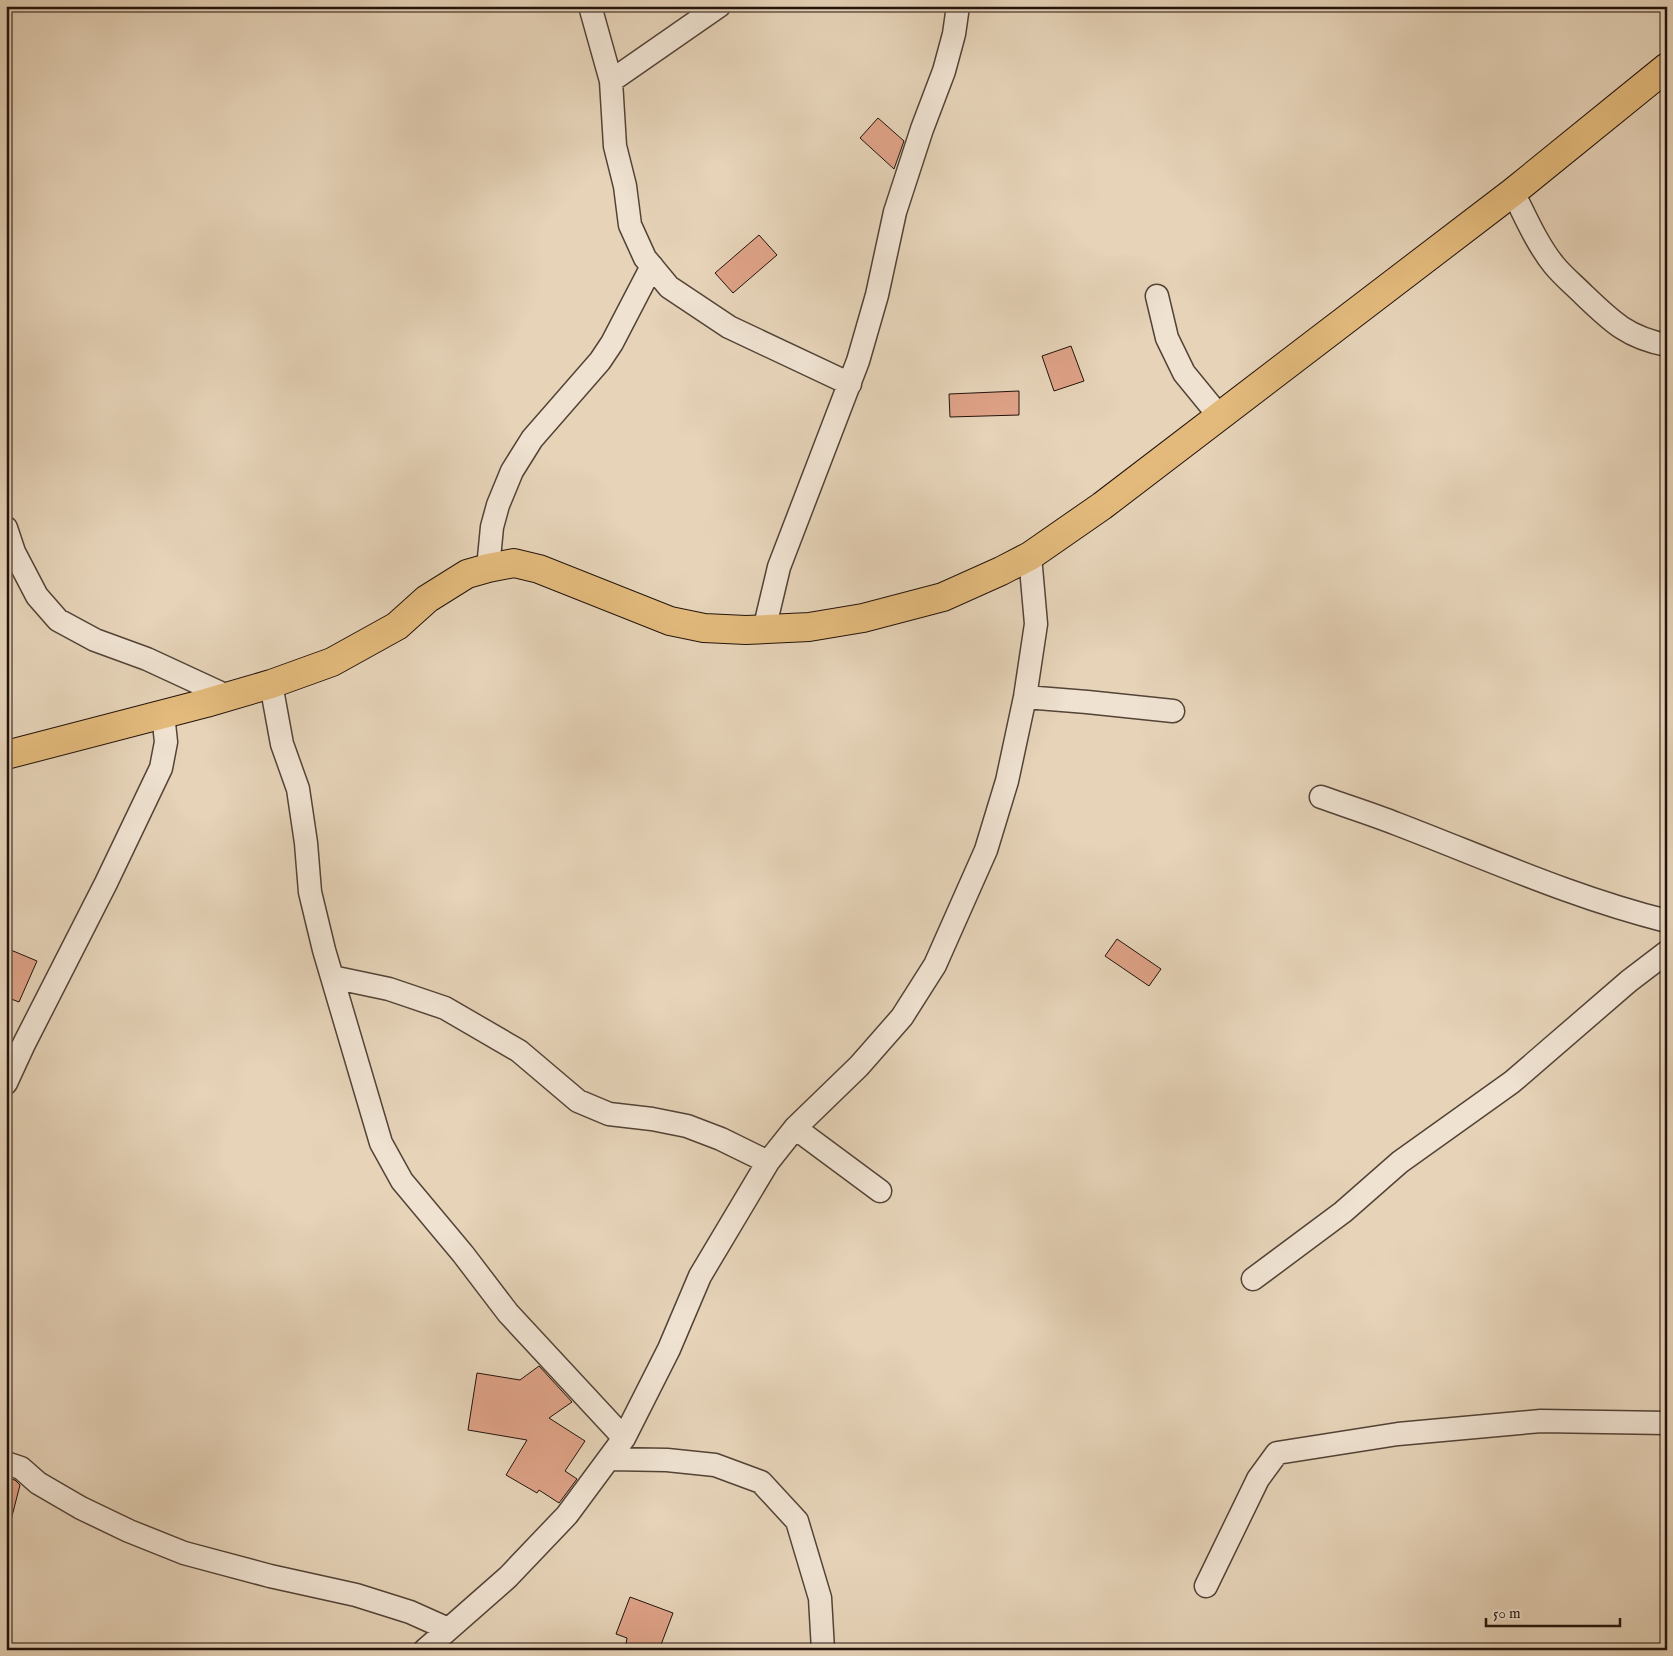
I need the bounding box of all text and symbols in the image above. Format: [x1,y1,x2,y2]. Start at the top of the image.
scale bar [1486,1596,1619,1628]
text: 50 m [1493,1604,1521,1623]

